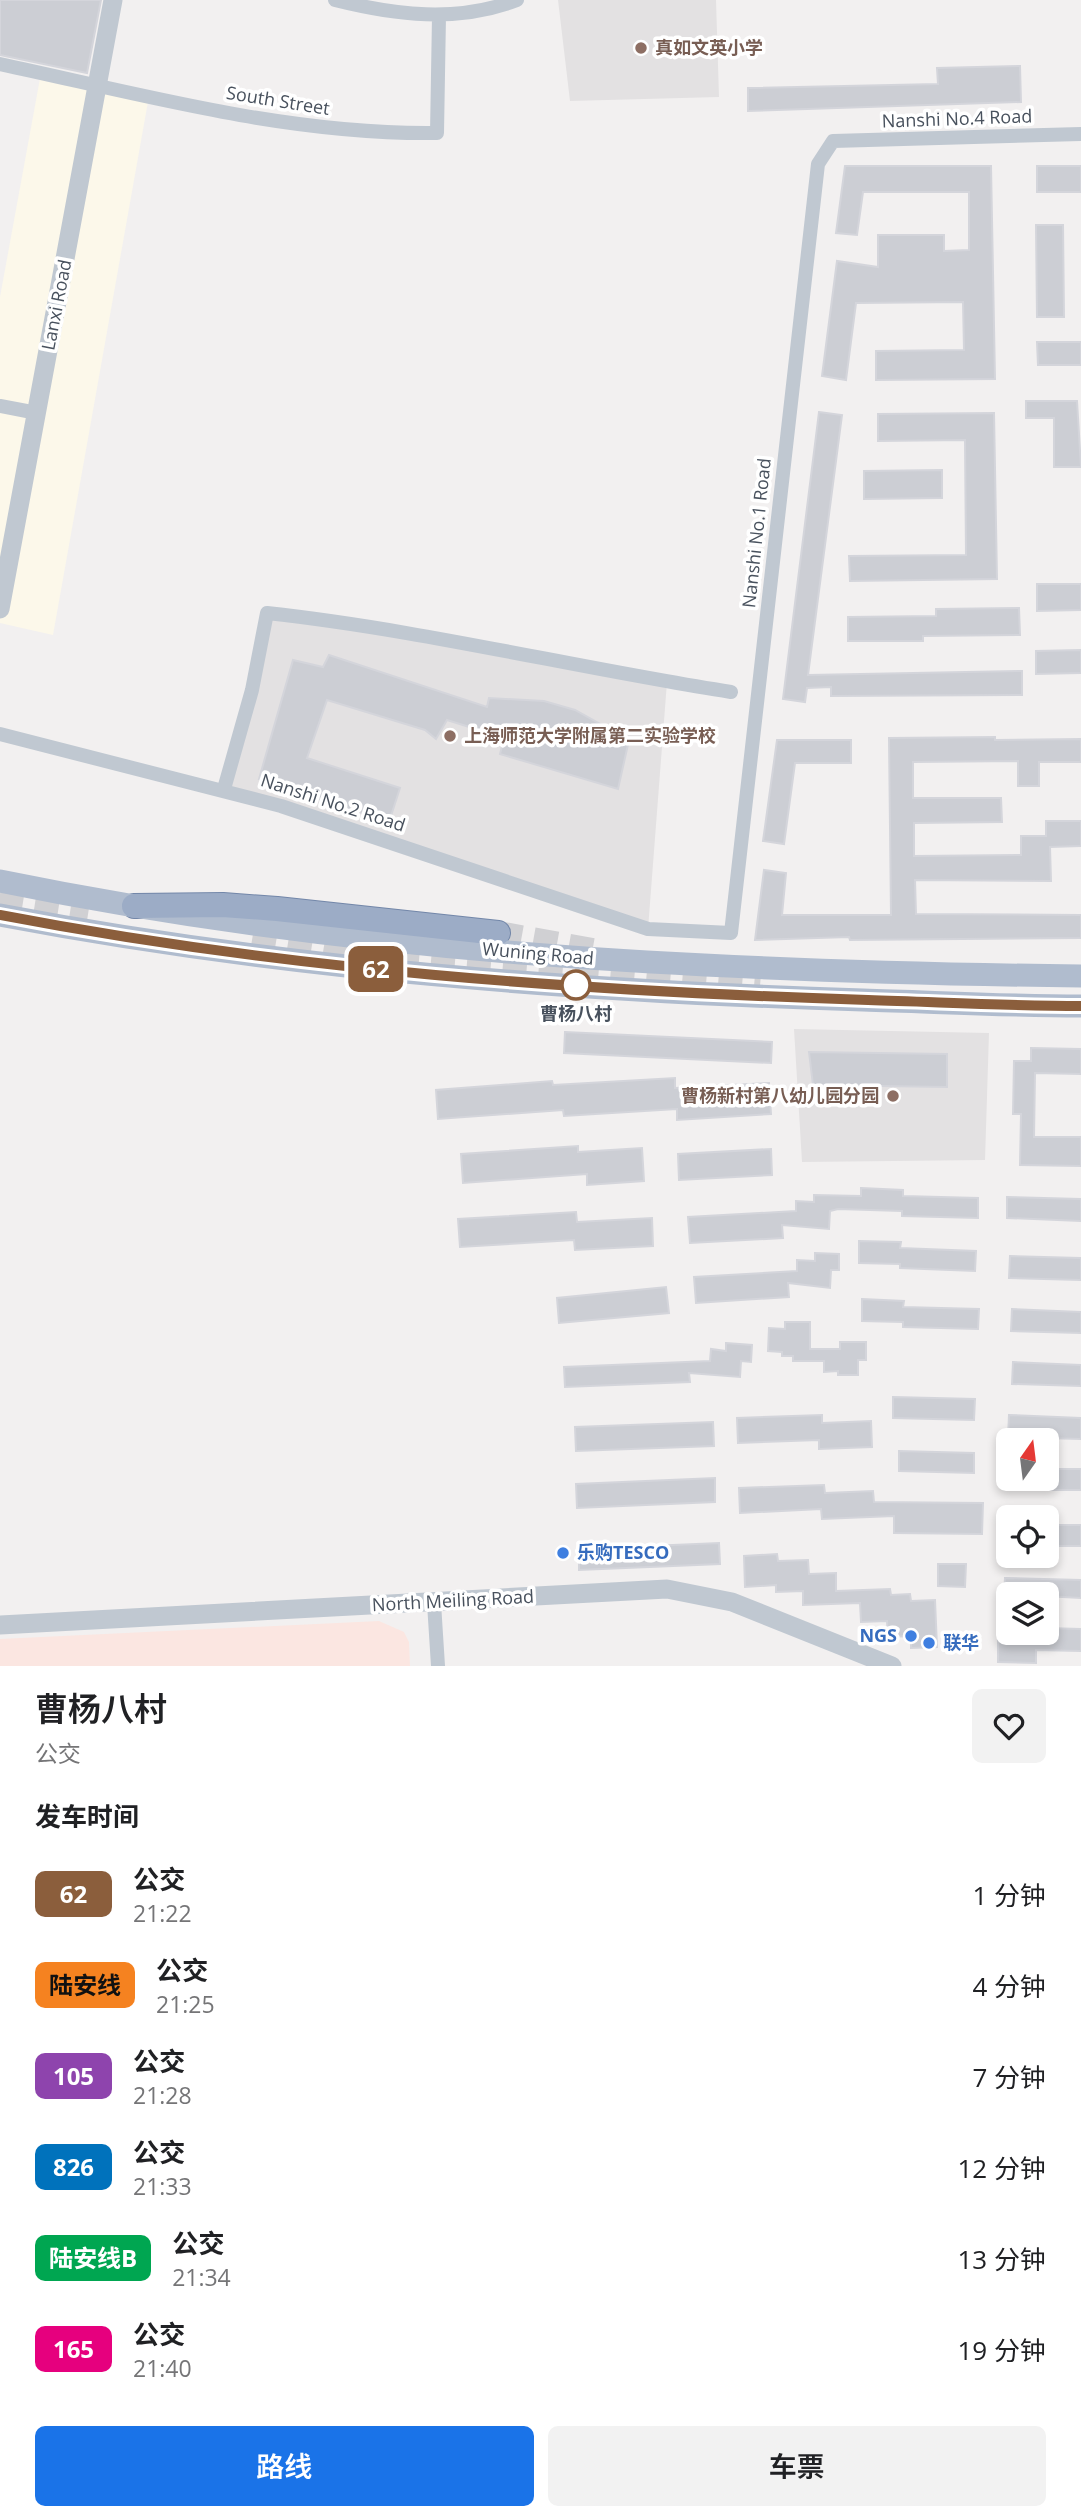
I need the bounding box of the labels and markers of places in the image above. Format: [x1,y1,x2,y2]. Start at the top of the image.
place label: 真如文英小学 [655,35,763,59]
marker: 真如文英小学 [633,40,649,56]
place label: 上海师范大学附属第二实验学校 [464,723,716,747]
marker: 上海师范大学附属第二实验学校 [442,728,458,744]
marker: 曹杨八村 [561,970,591,1000]
place label: 曹杨八村 [540,1001,612,1025]
place label: 曹杨新村第八幼儿园分园 [681,1083,879,1107]
marker: 曹杨新村第八幼儿园分园 [885,1088,901,1104]
place label: 乐购TESCO [577,1540,669,1564]
marker: 乐购TESCO [555,1545,571,1561]
place label: NGS [859,1623,897,1647]
marker: NGS [903,1628,919,1644]
place label: 联华 [943,1630,979,1654]
marker: 联华 [921,1635,937,1651]

